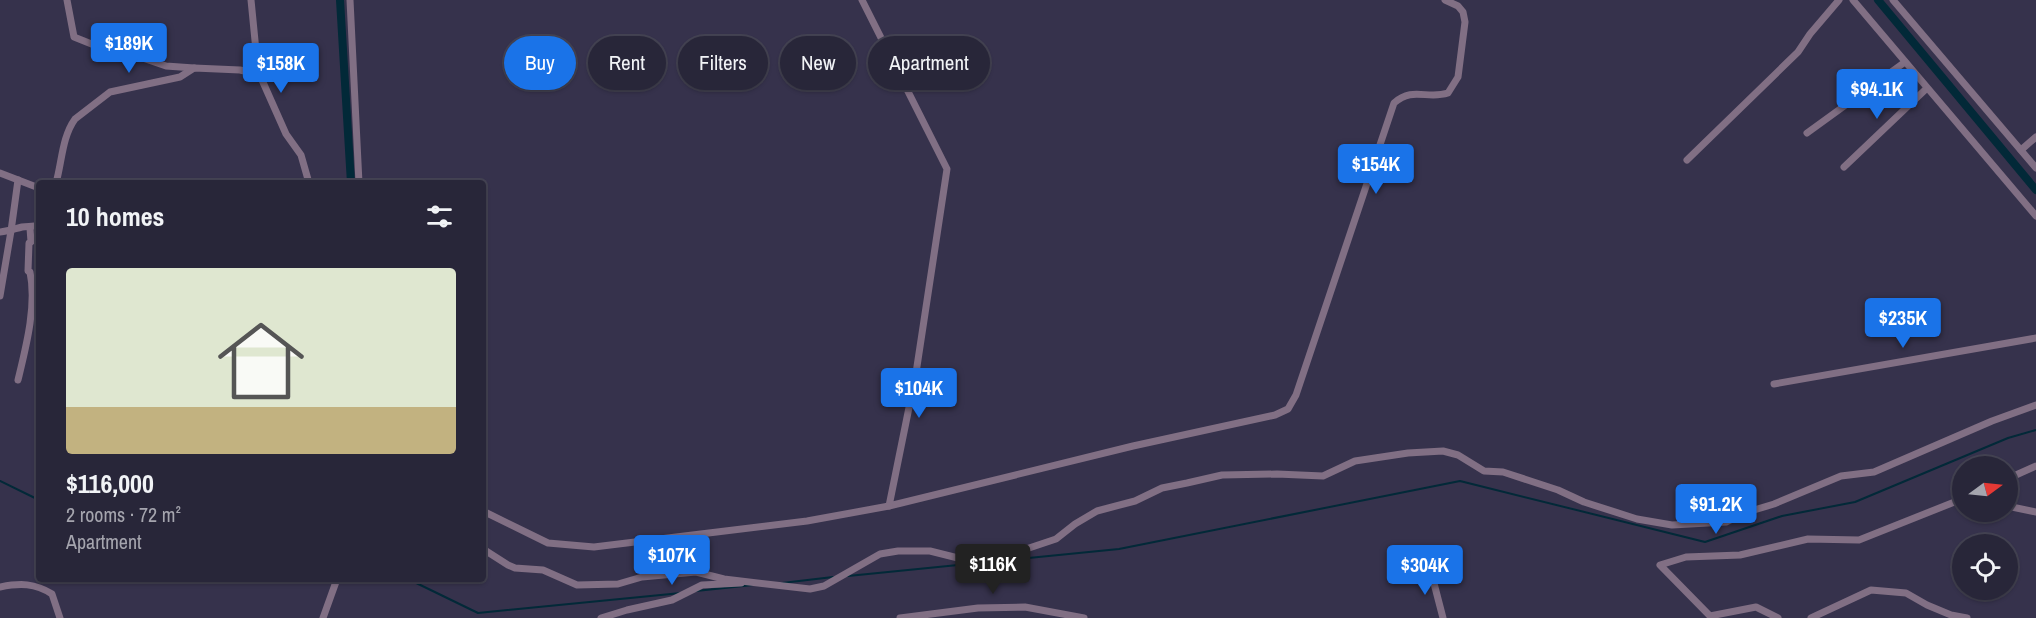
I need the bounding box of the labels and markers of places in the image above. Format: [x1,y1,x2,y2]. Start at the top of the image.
pin: $189K [87,23,171,74]
pin: $158K [239,43,323,94]
pin: $94.1K [1828,69,1926,120]
pin: $154K [1334,144,1418,195]
pin: $235K [1861,298,1945,349]
pin: $104K [877,368,961,419]
pin: $91.2K [1667,484,1765,535]
pin: $107K [630,535,714,586]
pin: $116K [951,544,1035,595]
pin: $304K [1383,545,1467,596]

